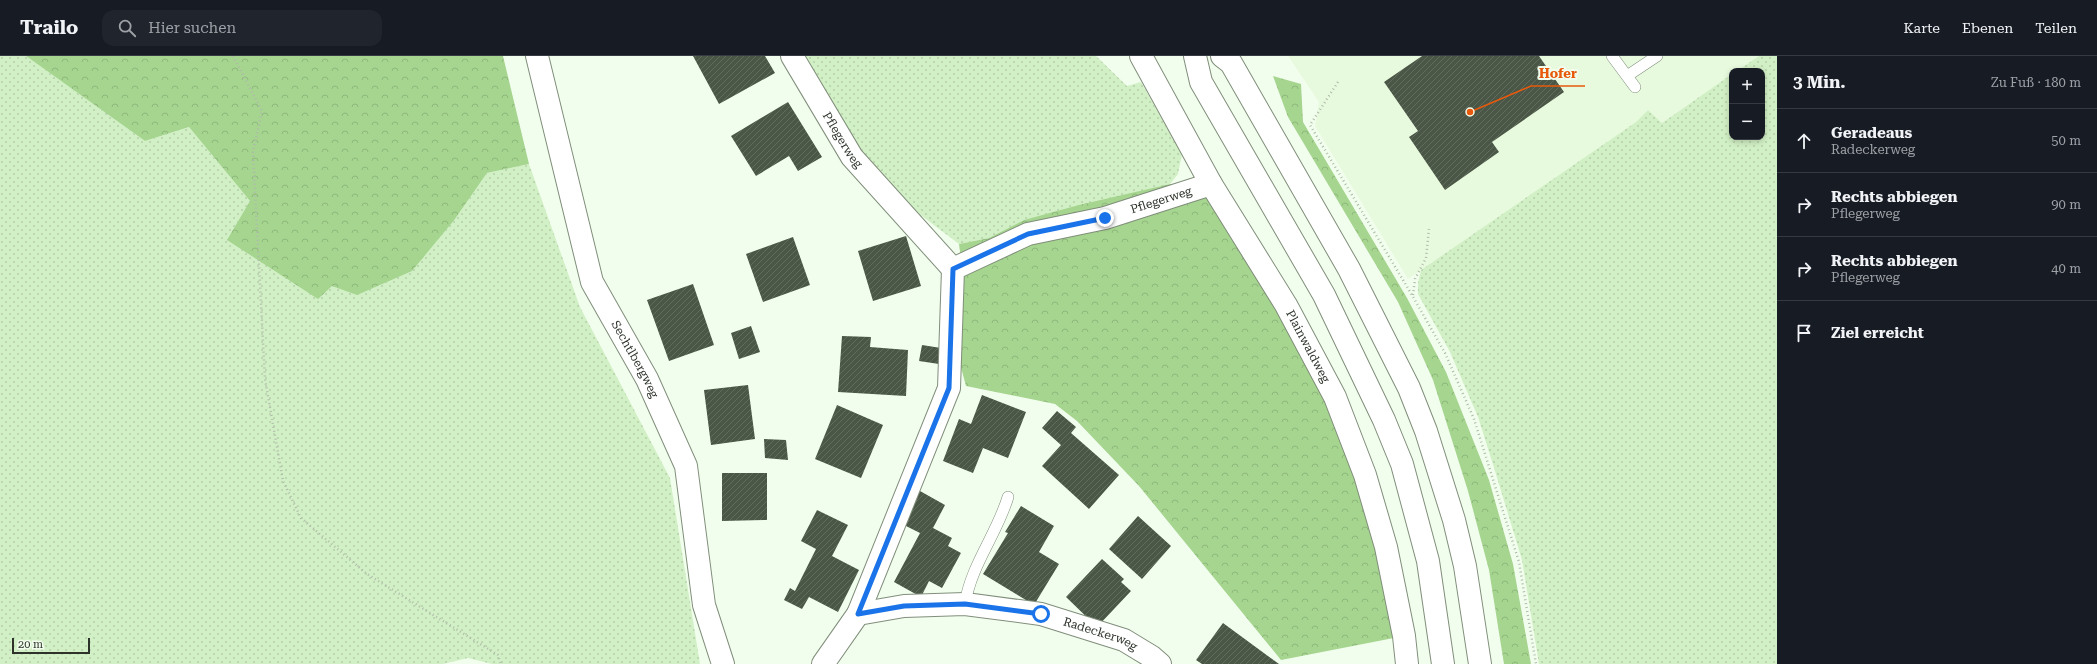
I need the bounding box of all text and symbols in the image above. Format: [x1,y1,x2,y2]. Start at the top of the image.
search box [102,10,382,46]
text: Trailo [20,16,78,39]
icon: search [116,17,138,39]
text: Hier suchen [148,19,236,37]
text: Karte [1904,20,1940,36]
text: Ebenen [1962,20,2013,36]
text: Teilen [2035,20,2077,36]
callout: Hofer [1531,61,1585,86]
text: Hofer [1539,66,1577,81]
map controls [1729,68,1765,140]
button: + [1729,68,1765,104]
text: 3 Min. [1793,72,1846,92]
text: Zu Fuß · 180 m [1991,75,2081,90]
button: − [1729,104,1765,140]
street label: Pflegerweg [820,109,866,171]
text: Geradeaus [1831,124,1912,142]
icon: ahead [1793,130,1815,152]
text: 50 m [2051,133,2081,148]
text: Radeckerweg [1831,142,1915,157]
street label: Pflegerweg [1129,184,1194,216]
text: Rechts abbiegen [1831,188,1958,206]
icon: right [1793,194,1815,216]
text: 90 m [2051,197,2081,212]
text: Pflegerweg [1831,206,1900,221]
route end [1096,209,1114,227]
text: Rechts abbiegen [1831,252,1958,270]
icon: right [1793,258,1815,280]
text: 40 m [2051,261,2081,276]
text: Pflegerweg [1831,270,1900,285]
street label: Plainwaldweg [1283,308,1333,385]
street label: Sechtlbergweg [608,318,662,400]
icon: arrive [1793,322,1815,344]
text: Ziel erreicht [1831,324,1924,342]
route start [1032,605,1050,623]
street label: Radeckerweg [1062,614,1140,654]
scale bar [12,636,90,655]
text: 20 m [18,638,43,651]

